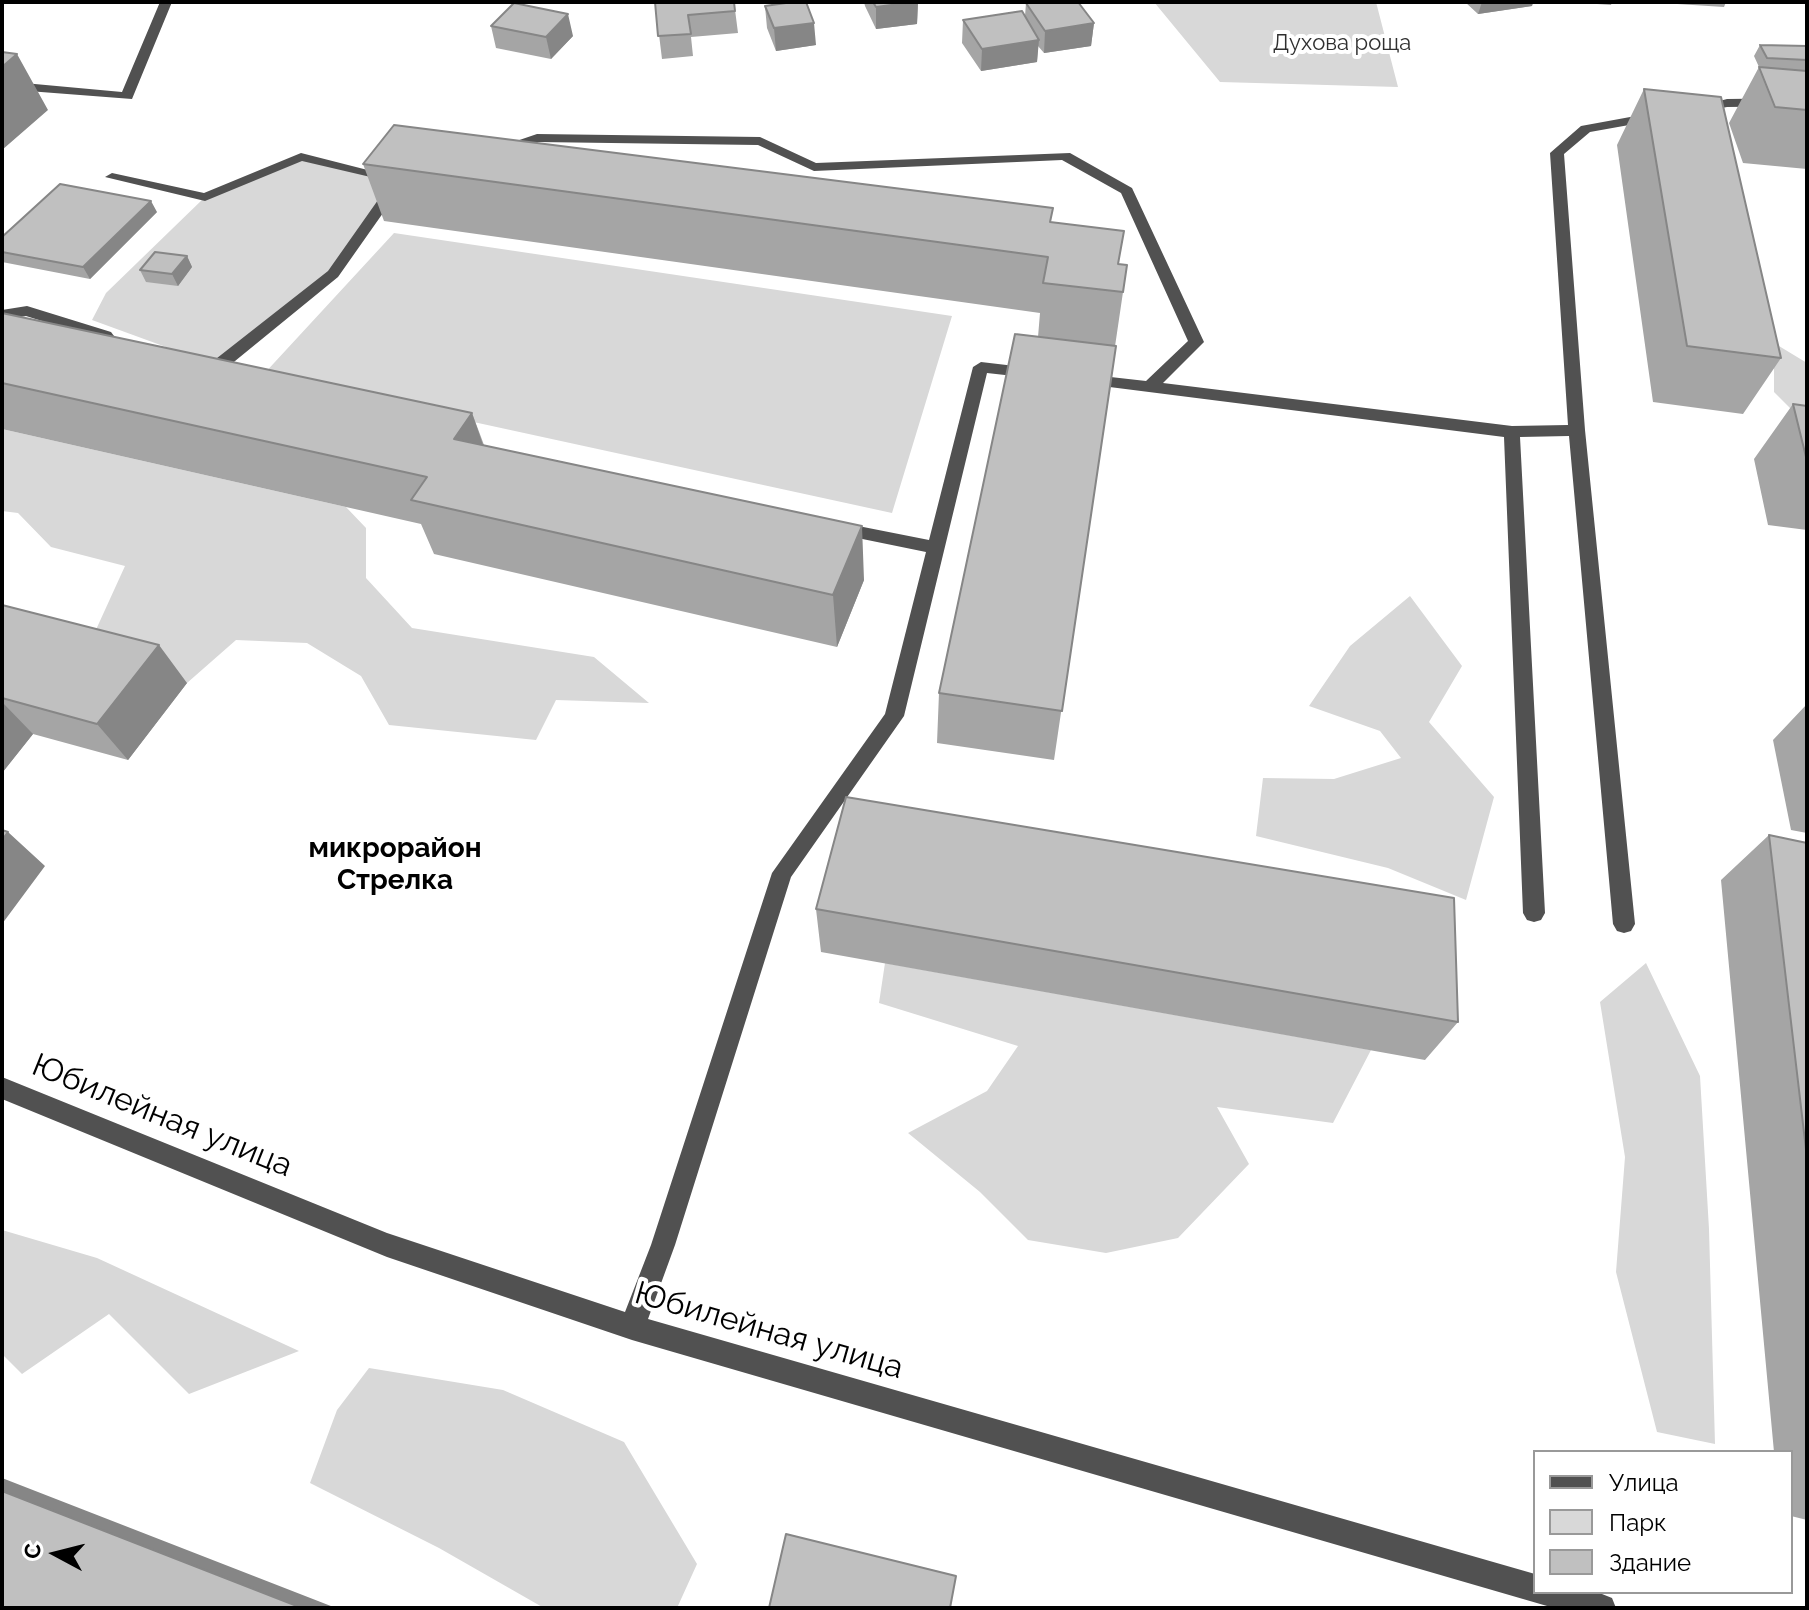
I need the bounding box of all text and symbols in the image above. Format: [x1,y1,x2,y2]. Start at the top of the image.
park label: Духова роща [1273,30,1411,56]
district label: микрорайон Стрелка [308,832,482,898]
street label: Юбилейная улица [26,1046,298,1186]
street label: Юбилейная улица [630,1274,908,1388]
legend [1533,1450,1793,1594]
text: Улица [1609,1468,1679,1497]
text: Парк [1609,1508,1667,1537]
north arrow [16,1514,96,1594]
text: С [18,1542,46,1560]
text: Здание [1609,1548,1691,1577]

